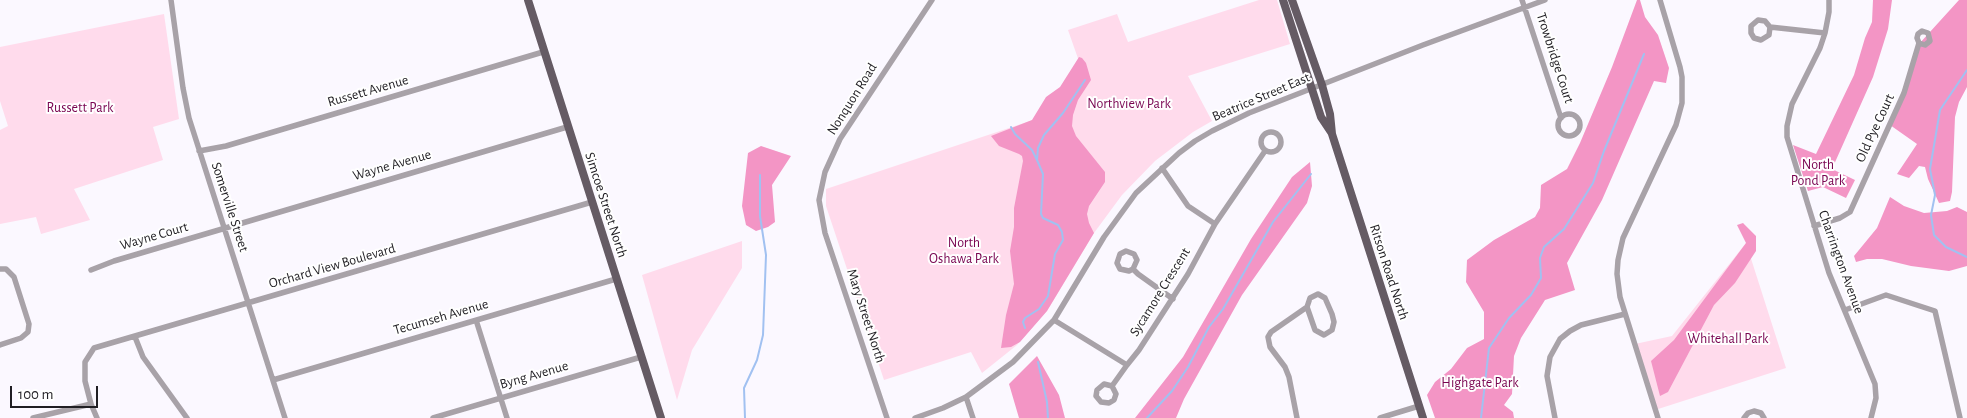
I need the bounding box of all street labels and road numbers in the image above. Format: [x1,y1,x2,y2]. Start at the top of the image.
street label: Trowbridge Court [1532,11,1578,105]
street label: Nonquon Road [823,60,881,138]
street label: Beatrice Street East [1210,69,1312,125]
street label: Russett Avenue [326,71,410,111]
street label: Old Pye Court [1852,91,1898,165]
street label: Wayne Avenue [351,146,433,184]
street label: Simcoe Street North [581,150,631,260]
street label: Somerville Street [208,160,252,254]
street label: Charrington Avenue [1815,208,1867,316]
street label: Wayne Court [118,218,190,254]
street label: Ritson Road North [1366,222,1412,322]
street label: Orchard View Boulevard [267,240,397,292]
street label: Sycamore Crescent [1126,244,1194,340]
street label: Mary Street North [843,267,889,365]
street label: Tecumseh Avenue [392,295,490,339]
street label: Byng Avenue [498,357,570,393]

